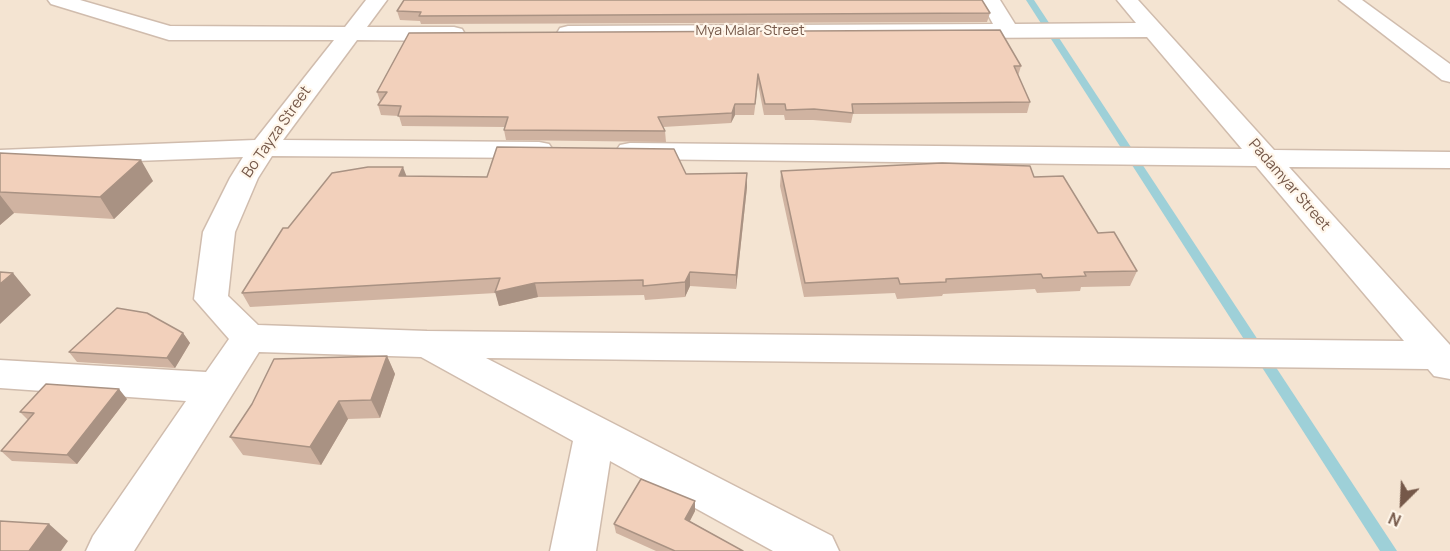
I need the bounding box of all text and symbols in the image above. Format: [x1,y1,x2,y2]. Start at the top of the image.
street label: Mya Malar Street [695,23,805,39]
street label: Bo Tayza Street [239,83,315,181]
street label: Padamyar Street [1244,136,1334,234]
north arrow [1372,473,1432,533]
text: N [1385,507,1404,532]

